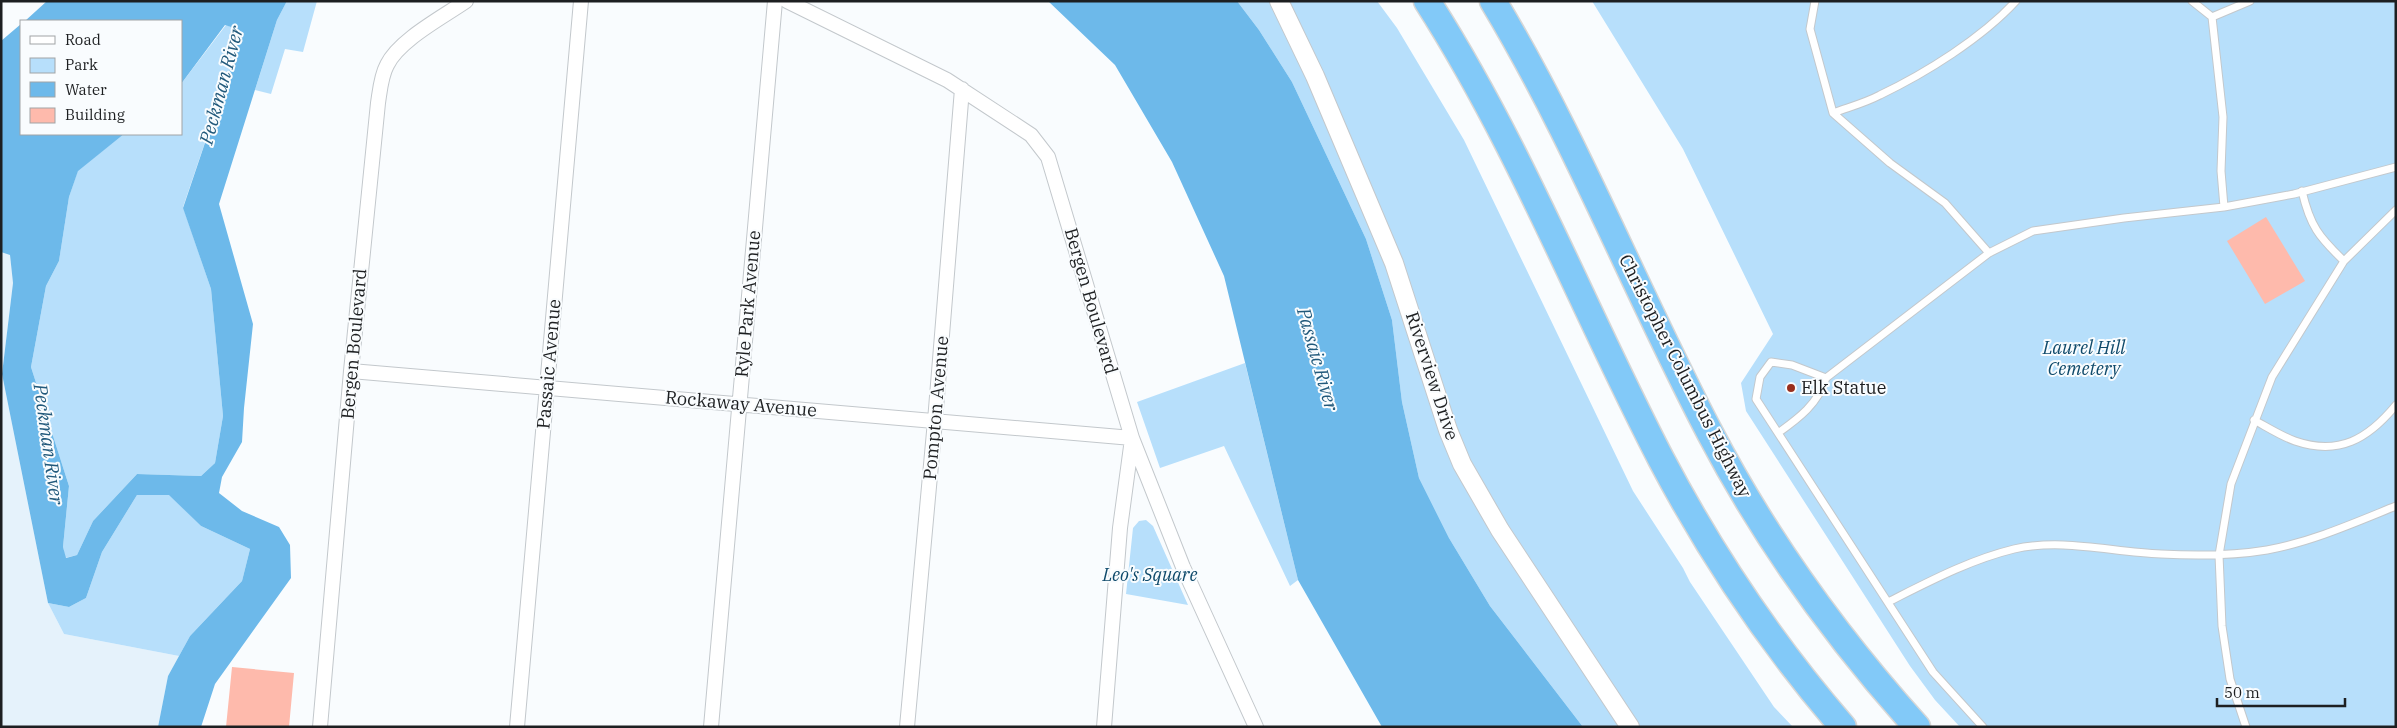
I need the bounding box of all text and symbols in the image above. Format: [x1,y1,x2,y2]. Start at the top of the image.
legend [20,20,182,135]
water label: Peckman River [193,23,248,148]
text: Road [65,30,101,49]
text: Park [65,55,98,74]
text: Water [65,80,107,99]
text: Building [65,105,125,124]
street label: Bergen Boulevard [1060,225,1123,377]
street label: Ryle Park Avenue [730,229,765,378]
street label: Christopher Columbus Highway [1614,250,1757,502]
street label: Bergen Boulevard [335,268,372,420]
street label: Passaic Avenue [531,298,566,430]
water label: Passaic River [1292,304,1344,414]
street label: Riverview Drive [1401,309,1464,443]
street label: Pompton Avenue [918,335,953,481]
park label: Laurel Hill Cemetery [2042,336,2126,380]
place label: Elk Statue [1801,376,1886,399]
water label: Peckman River [29,381,69,507]
marker: Elk Statue [1785,382,1797,394]
street label: Rockaway Avenue [664,385,818,422]
park label: Leo's Square [1101,563,1198,586]
scale bar [2217,676,2344,708]
text: 50 m [2224,683,2260,702]

